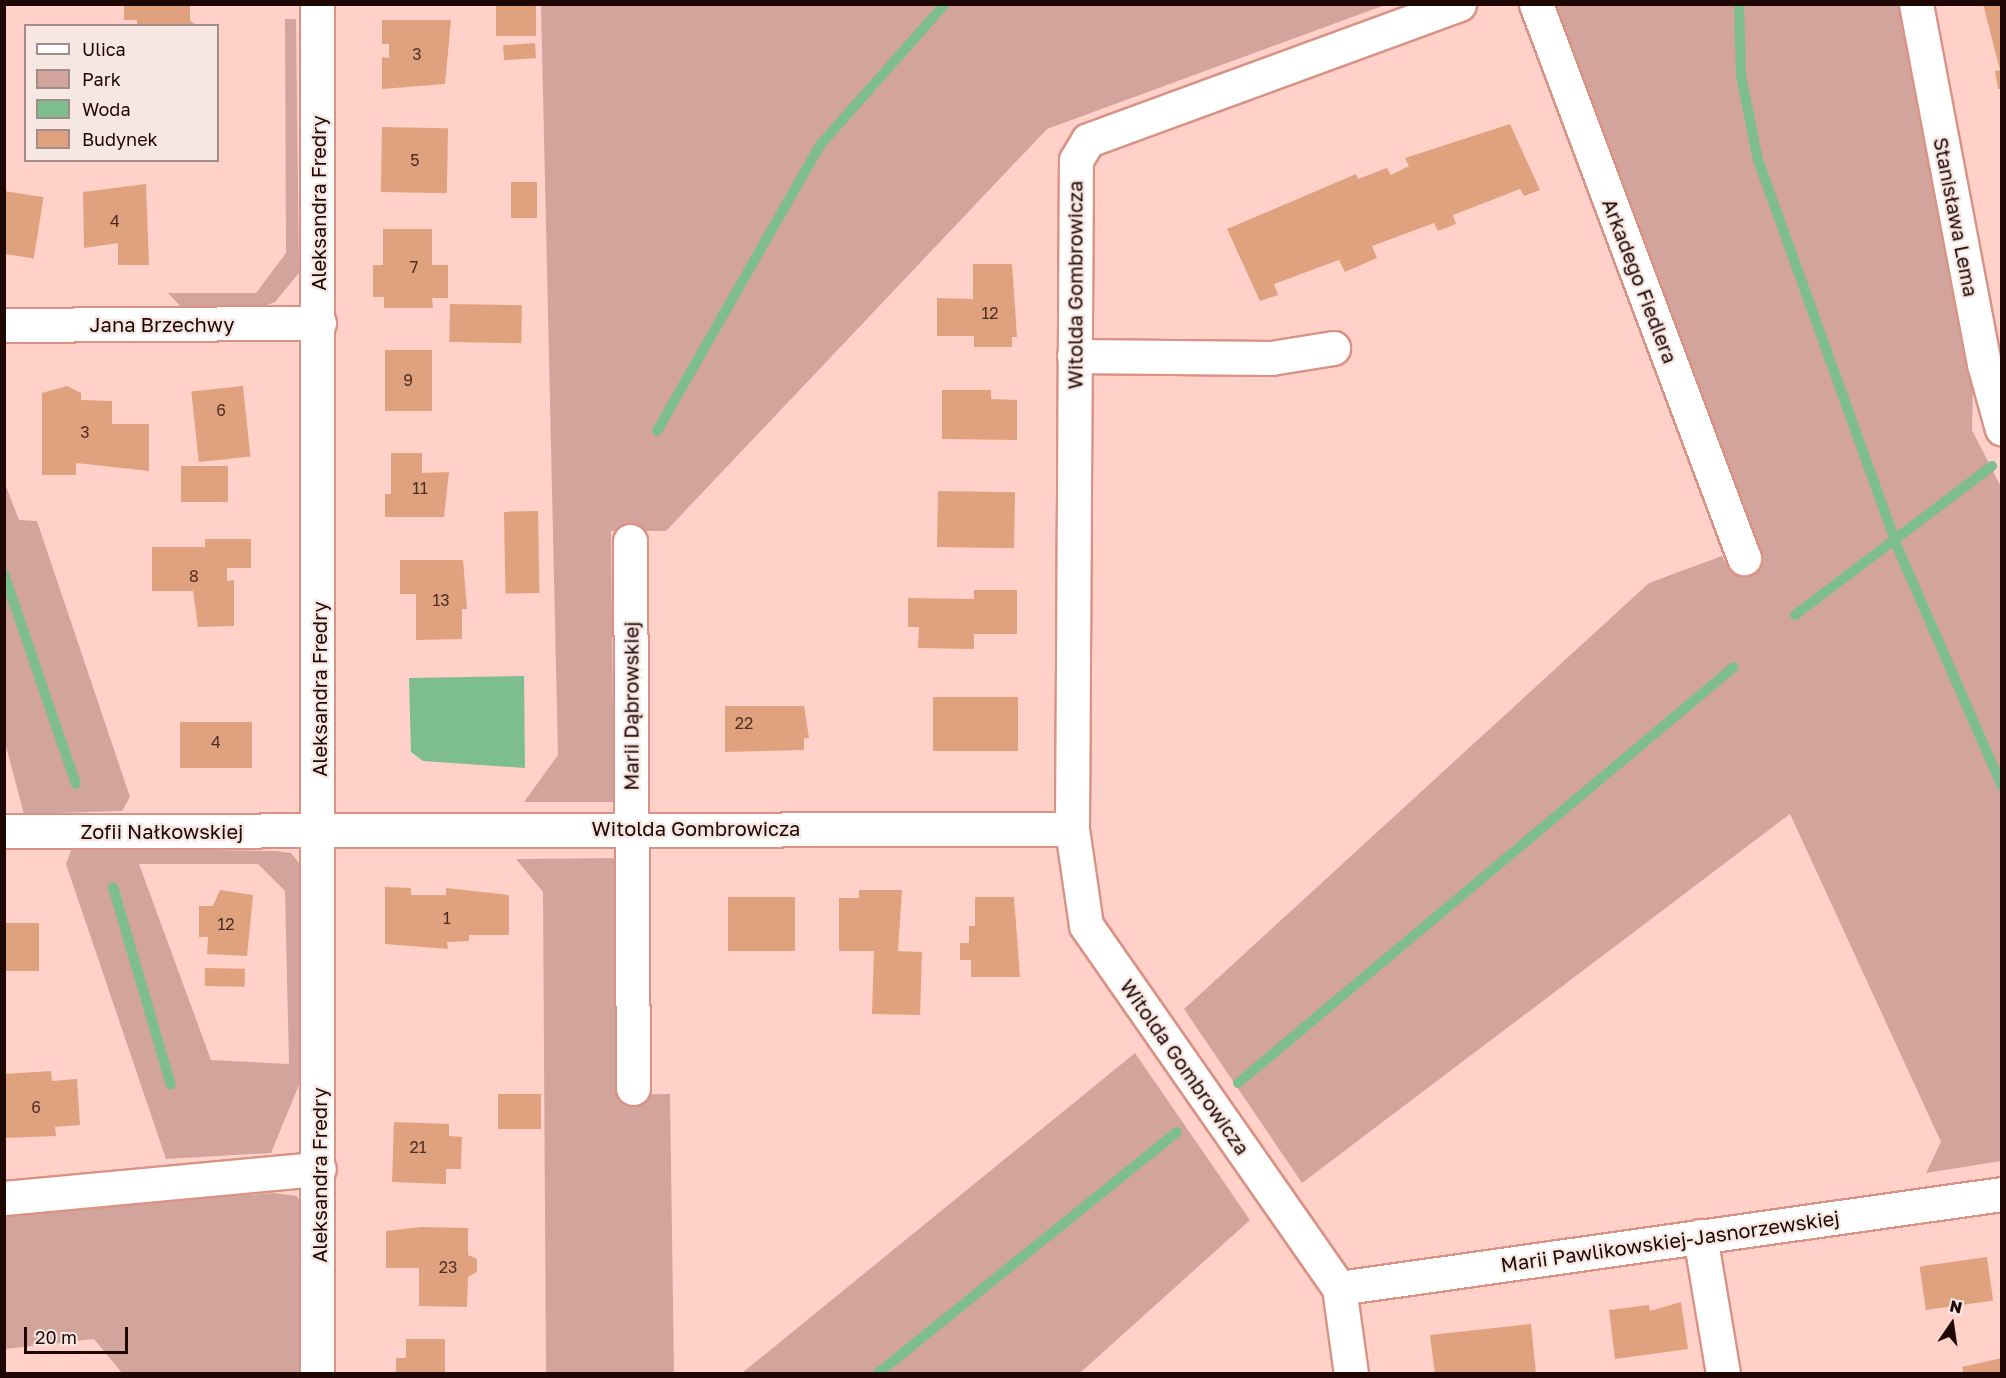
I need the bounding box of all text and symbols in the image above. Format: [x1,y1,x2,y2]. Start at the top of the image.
legend [24,24,219,162]
text: Ulica [82,38,126,60]
house number: 3 [412,44,422,64]
text: Park [82,68,121,90]
text: Woda [82,98,131,120]
street label: Aleksandra Fredry [306,115,330,291]
text: Budynek [82,128,158,150]
street label: Stanisława Lema [1929,135,1983,299]
house number: 5 [410,150,420,170]
street label: Witolda Gombrowicza [1063,181,1087,389]
street label: Arkadego Fiedlera [1598,195,1682,367]
house number: 4 [110,211,120,231]
house number: 7 [410,257,418,277]
house number: 12 [981,303,999,323]
street label: Jana Brzechwy [90,312,234,336]
house number: 9 [403,370,413,390]
house number: 6 [216,400,226,420]
house number: 3 [80,422,90,442]
house number: 11 [412,478,428,498]
house number: 8 [189,566,199,586]
house number: 13 [432,590,450,610]
street label: Aleksandra Fredry [307,601,331,777]
street label: Marii Dąbrowskiej [619,621,643,791]
house number: 22 [735,713,753,733]
house number: 4 [211,732,221,752]
street label: Witolda Gombrowicza [592,816,800,840]
street label: Zofii Nałkowskiej [81,819,243,843]
house number: 1 [443,908,451,928]
house number: 12 [217,914,235,934]
street label: Witolda Gombrowicza [1115,975,1255,1159]
street label: Aleksandra Fredry [307,1087,331,1263]
house number: 6 [31,1097,41,1117]
house number: 21 [409,1137,427,1157]
street label: Marii Pawlikowskiej-Jasnorzewskiej [1499,1205,1841,1277]
house number: 23 [439,1257,457,1277]
north arrow [1922,1294,1982,1354]
text: N [1948,1295,1964,1318]
scale bar [27,1315,130,1353]
text: 20 m [35,1326,77,1348]

